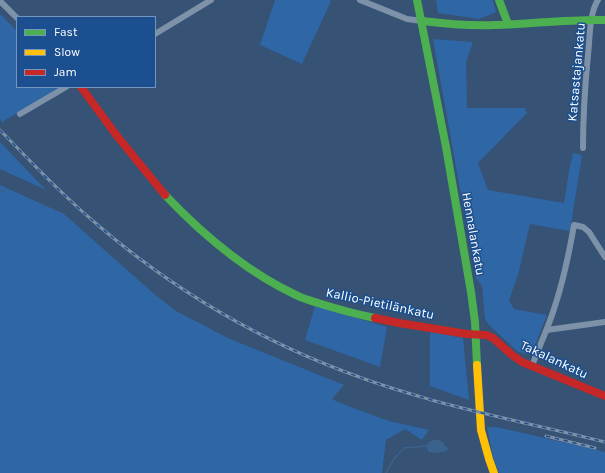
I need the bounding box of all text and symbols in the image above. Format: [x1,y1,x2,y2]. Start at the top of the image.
legend [16,16,156,88]
street label: Katsastajankatu [565,22,589,122]
text: Fast [54,25,77,39]
text: Slow [54,45,80,59]
text: Jam [54,65,77,79]
street label: Hennalankatu [458,191,488,277]
street label: Kallio-Pietilänkatu [324,285,436,323]
street label: Takalankatu [518,338,590,382]

